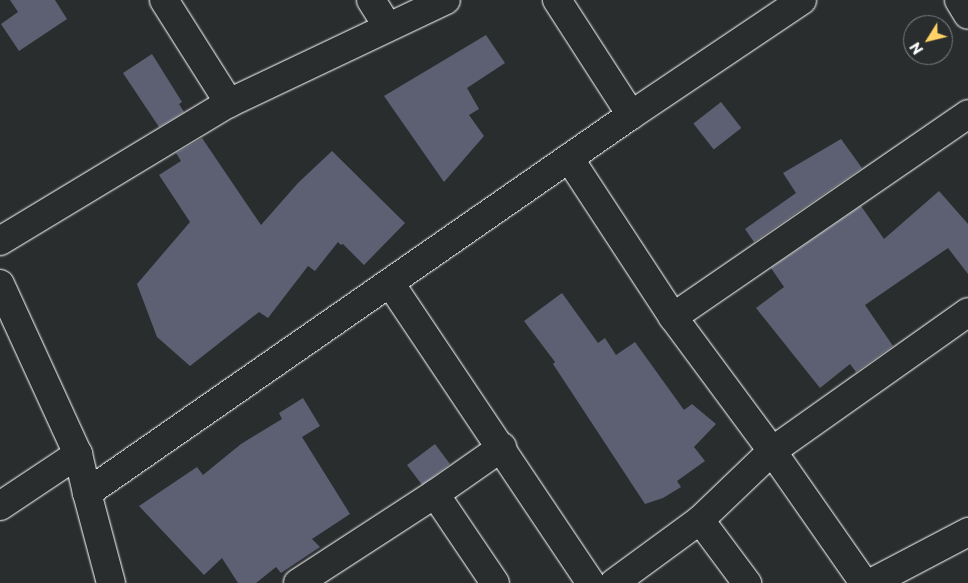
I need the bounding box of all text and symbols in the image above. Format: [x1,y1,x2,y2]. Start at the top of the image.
north arrow [903,15,953,65]
text: N [905,38,928,59]

